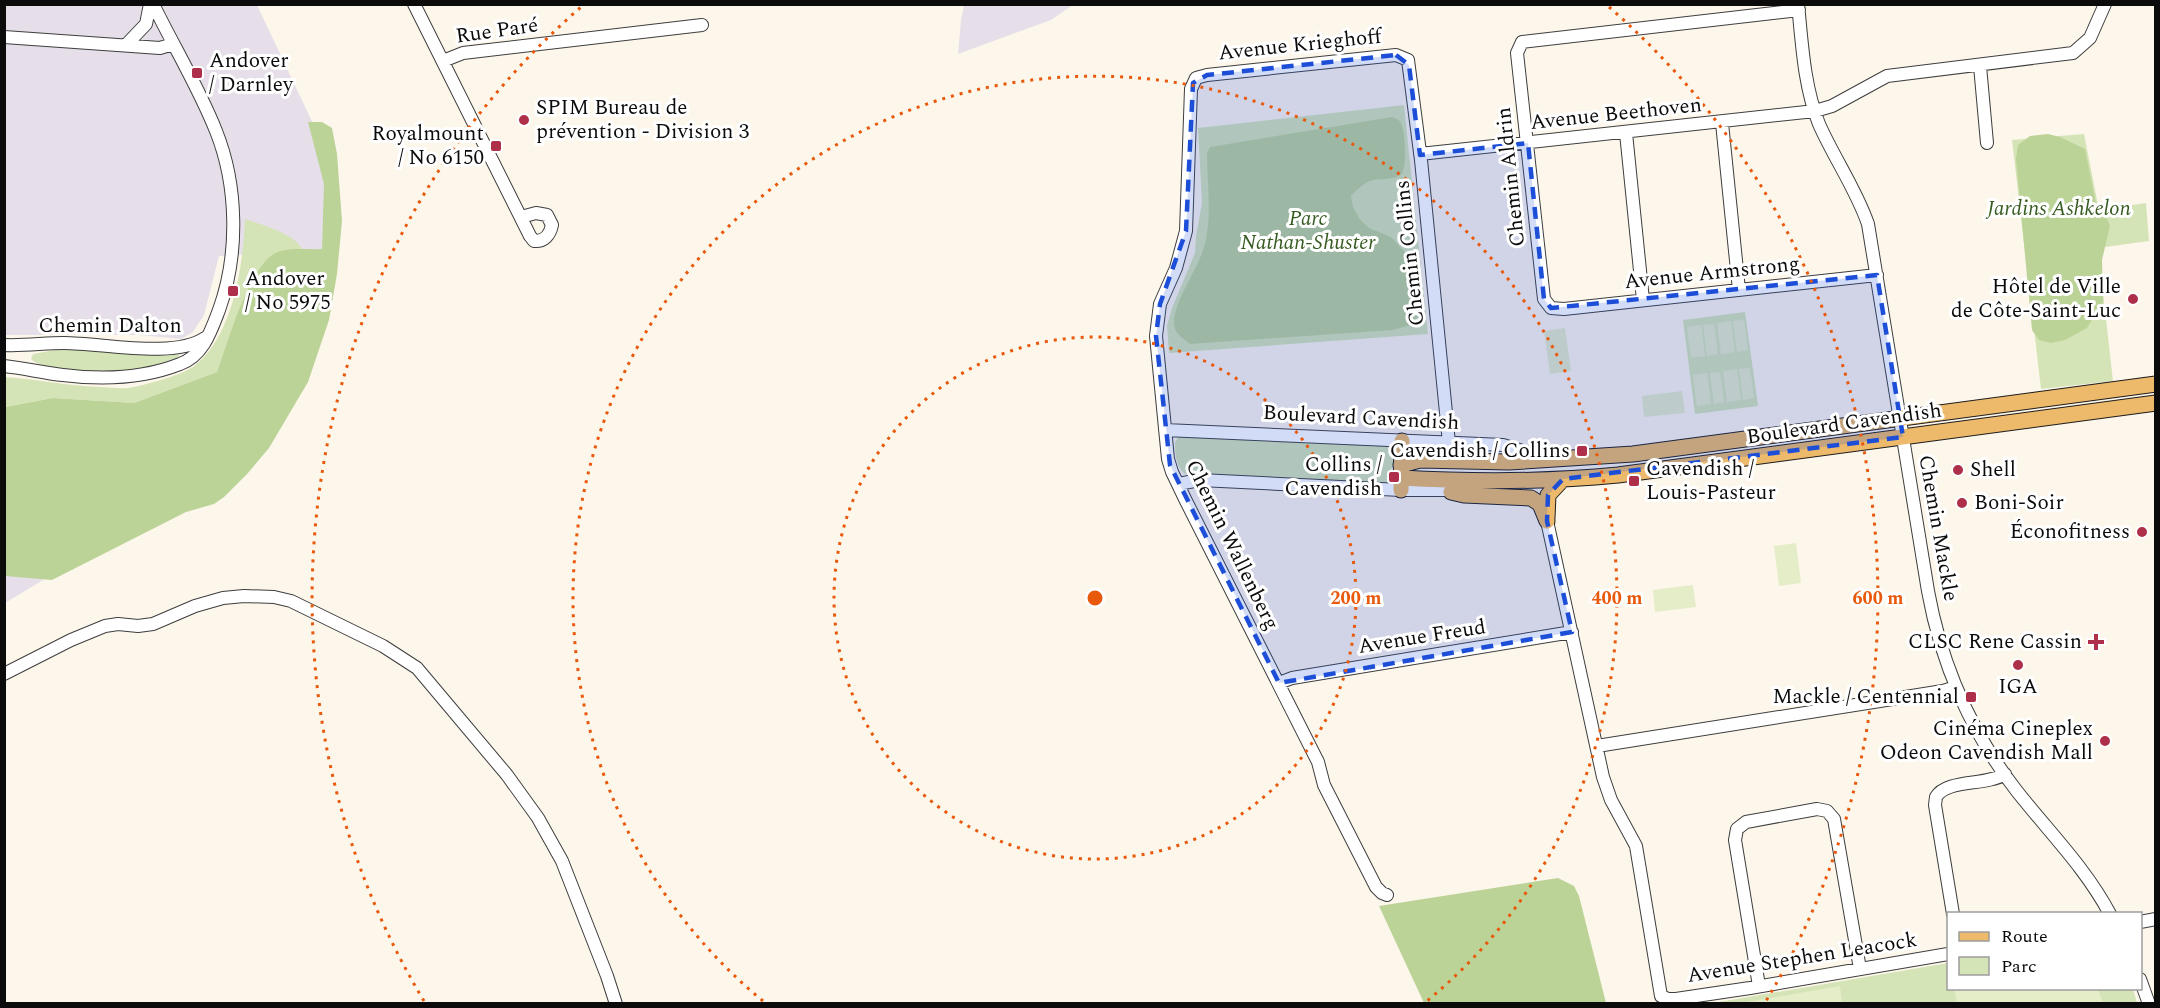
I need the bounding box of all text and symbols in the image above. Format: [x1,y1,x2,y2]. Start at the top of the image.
street label: Rue Paré [454,9,540,53]
street label: Avenue Krieghoff [1217,20,1385,69]
place label: Andover / Darnley [209,45,294,101]
marker: Andover / Darnley [190,66,204,80]
street label: Avenue Beethoven [1529,89,1703,139]
place label: SPIM Bureau de prévention - Division 3 [536,92,750,148]
street label: Chemin Aldrin [1488,106,1534,248]
marker: SPIM Bureau de prévention - Division 3 [517,113,531,127]
place label: Royalmount / No 6150 [372,118,484,174]
marker: Royalmount / No 6150 [489,139,503,153]
street label: Chemin Collins [1386,179,1434,327]
park label: Jardins Ashkelon [1985,193,2131,225]
park label: Parc Nathan-Shuster [1240,203,1376,259]
street label: Avenue Armstrong [1623,248,1801,298]
place label: Andover / No 5975 [245,263,331,319]
place label: Hôtel de Ville de Côte-Saint-Luc [1951,271,2121,327]
marker: Andover / No 5975 [226,284,240,298]
marker: Hôtel de Ville de Côte-Saint-Luc [2126,292,2140,306]
street label: Chemin Dalton [38,310,182,342]
street label: Boulevard Cavendish [1744,394,1944,454]
street label: Boulevard Cavendish [1262,397,1460,439]
place label: Cavendish / Collins [1390,435,1570,467]
marker: Cavendish / Collins [1575,444,1589,458]
place label: Collins / Cavendish [1284,449,1383,505]
street label: Chemin Mackle [1909,452,1967,604]
place label: Cavendish / Louis-Pasteur [1646,453,1776,509]
street label: Chemin Wallenberg [1177,454,1287,636]
place label: Shell [1970,454,2016,486]
marker: Shell [1951,463,1965,477]
marker: Collins / Cavendish [1387,470,1401,484]
marker: Cavendish / Louis-Pasteur [1627,474,1641,488]
place label: Boni-Soir [1974,487,2064,519]
marker: Boni-Soir [1955,496,1969,510]
place label: Éconofitness [2010,516,2130,548]
marker: Éconofitness [2135,525,2149,539]
text: 200 m [1330,585,1382,612]
text: 400 m [1591,585,1643,612]
text: 600 m [1852,585,1904,612]
centre of rings [1085,588,1105,608]
street label: Avenue Freud [1356,611,1488,663]
place label: CLSC Rene Cassin [1908,626,2082,658]
marker: CLSC Rene Cassin [2087,633,2105,651]
marker: IGA [2011,658,2025,672]
place label: IGA [1998,671,2038,703]
place label: Mackle / Centennial [1772,681,1959,713]
marker: Mackle / Centennial [1964,690,1978,704]
place label: Cinéma Cineplex Odeon Cavendish Mall [1880,713,2093,769]
marker: Cinéma Cineplex Odeon Cavendish Mall [2098,734,2112,748]
legend [1947,912,2142,990]
text: Route [2001,923,2048,950]
street label: Avenue Stephen Leacock [1685,924,1920,992]
text: Parc [2001,953,2037,980]

